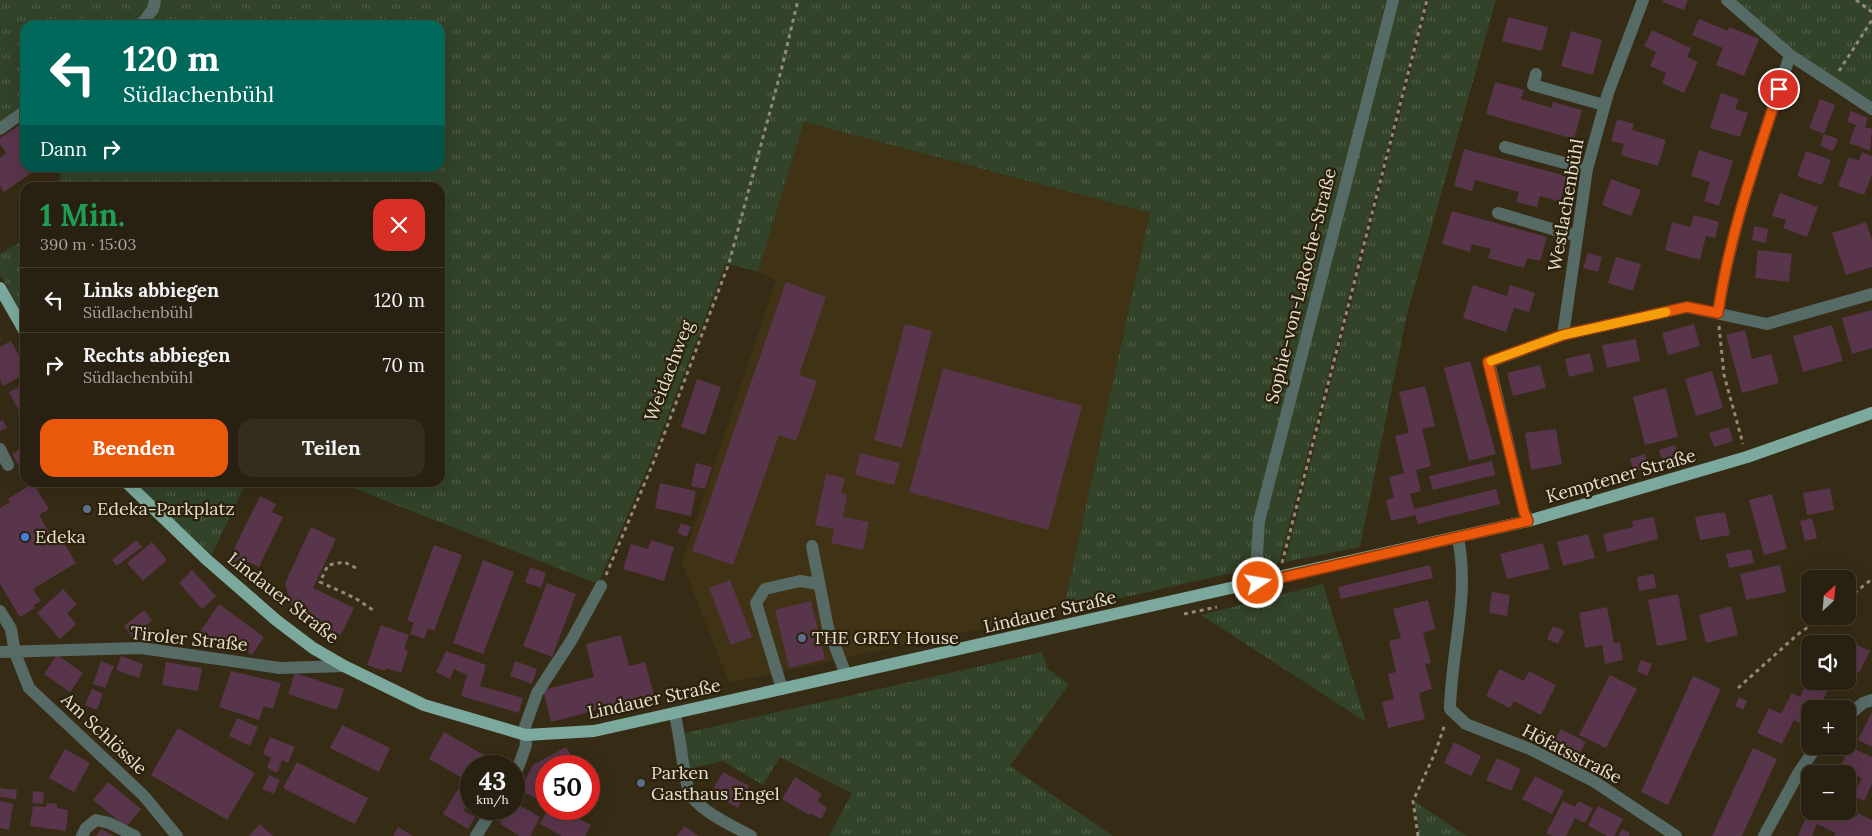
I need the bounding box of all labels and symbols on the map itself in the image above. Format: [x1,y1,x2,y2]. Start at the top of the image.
pin [1758,68,1800,110]
street label: Westlachenbühl [1543,137,1589,273]
street label: Sophie-von-LaRoche-Straße [1260,166,1341,406]
street label: Weidachweg [639,316,699,425]
street label: Kemptener Straße [1543,443,1699,508]
place label: Edeka-Parkplatz [97,497,235,520]
marker: Edeka-Parkplatz [81,503,93,515]
place label: Edeka [35,525,86,548]
marker: Edeka [19,531,31,543]
street label: Lindauer Straße [223,547,344,649]
position arrow [1231,556,1283,608]
north arrow [1801,570,1856,625]
street label: Lindauer Straße [981,585,1119,638]
street label: Tiroler Straße [129,621,249,656]
place label: THE GREY House [812,626,959,649]
marker: THE GREY House [796,632,808,644]
street label: Lindauer Straße [585,673,723,724]
street label: Am Schlössle [56,687,152,780]
street label: Höfatsstraße [1518,719,1626,789]
speed limit sign: 50 [535,755,600,820]
place label: Parken Gasthaus Engel [651,761,780,805]
marker: Parken Gasthaus Engel [635,777,647,789]

